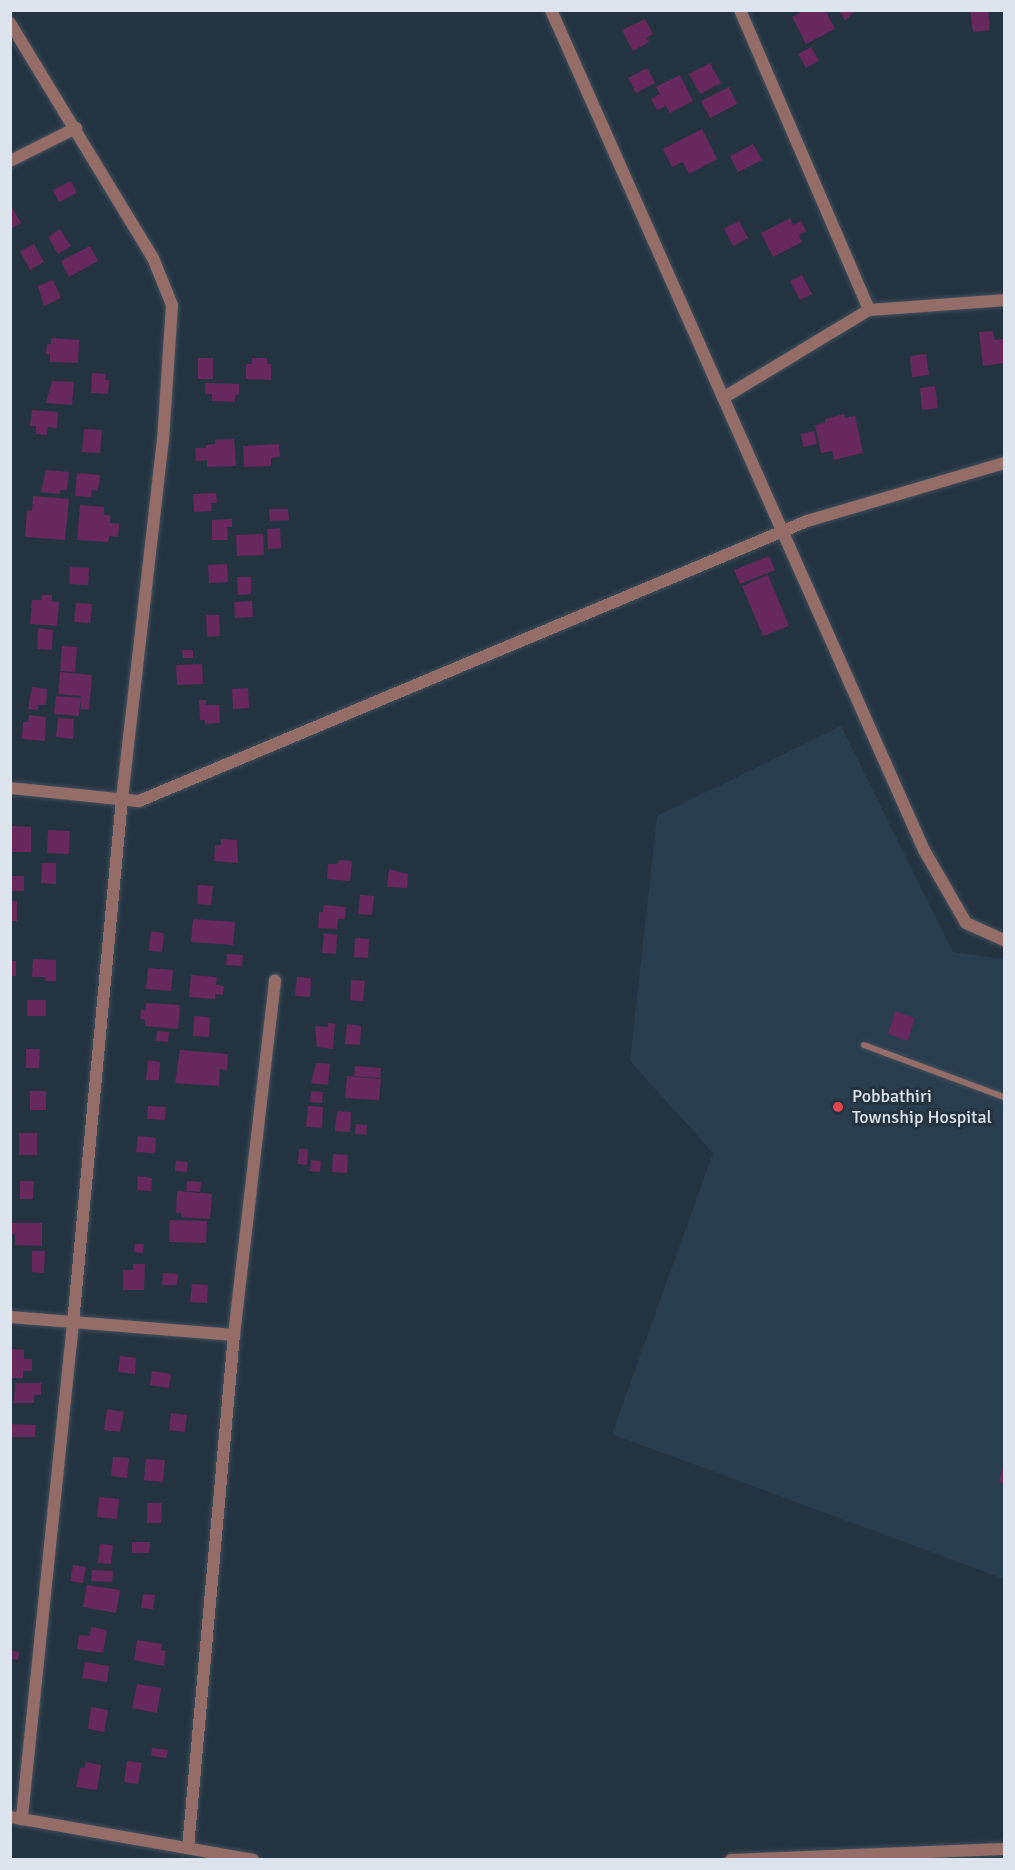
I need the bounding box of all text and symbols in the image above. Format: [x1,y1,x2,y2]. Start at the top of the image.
place label: Pobbathiri Township Hospital [852,1086,992,1128]
marker: Pobbathiri Township Hospital [829,1098,847,1116]

